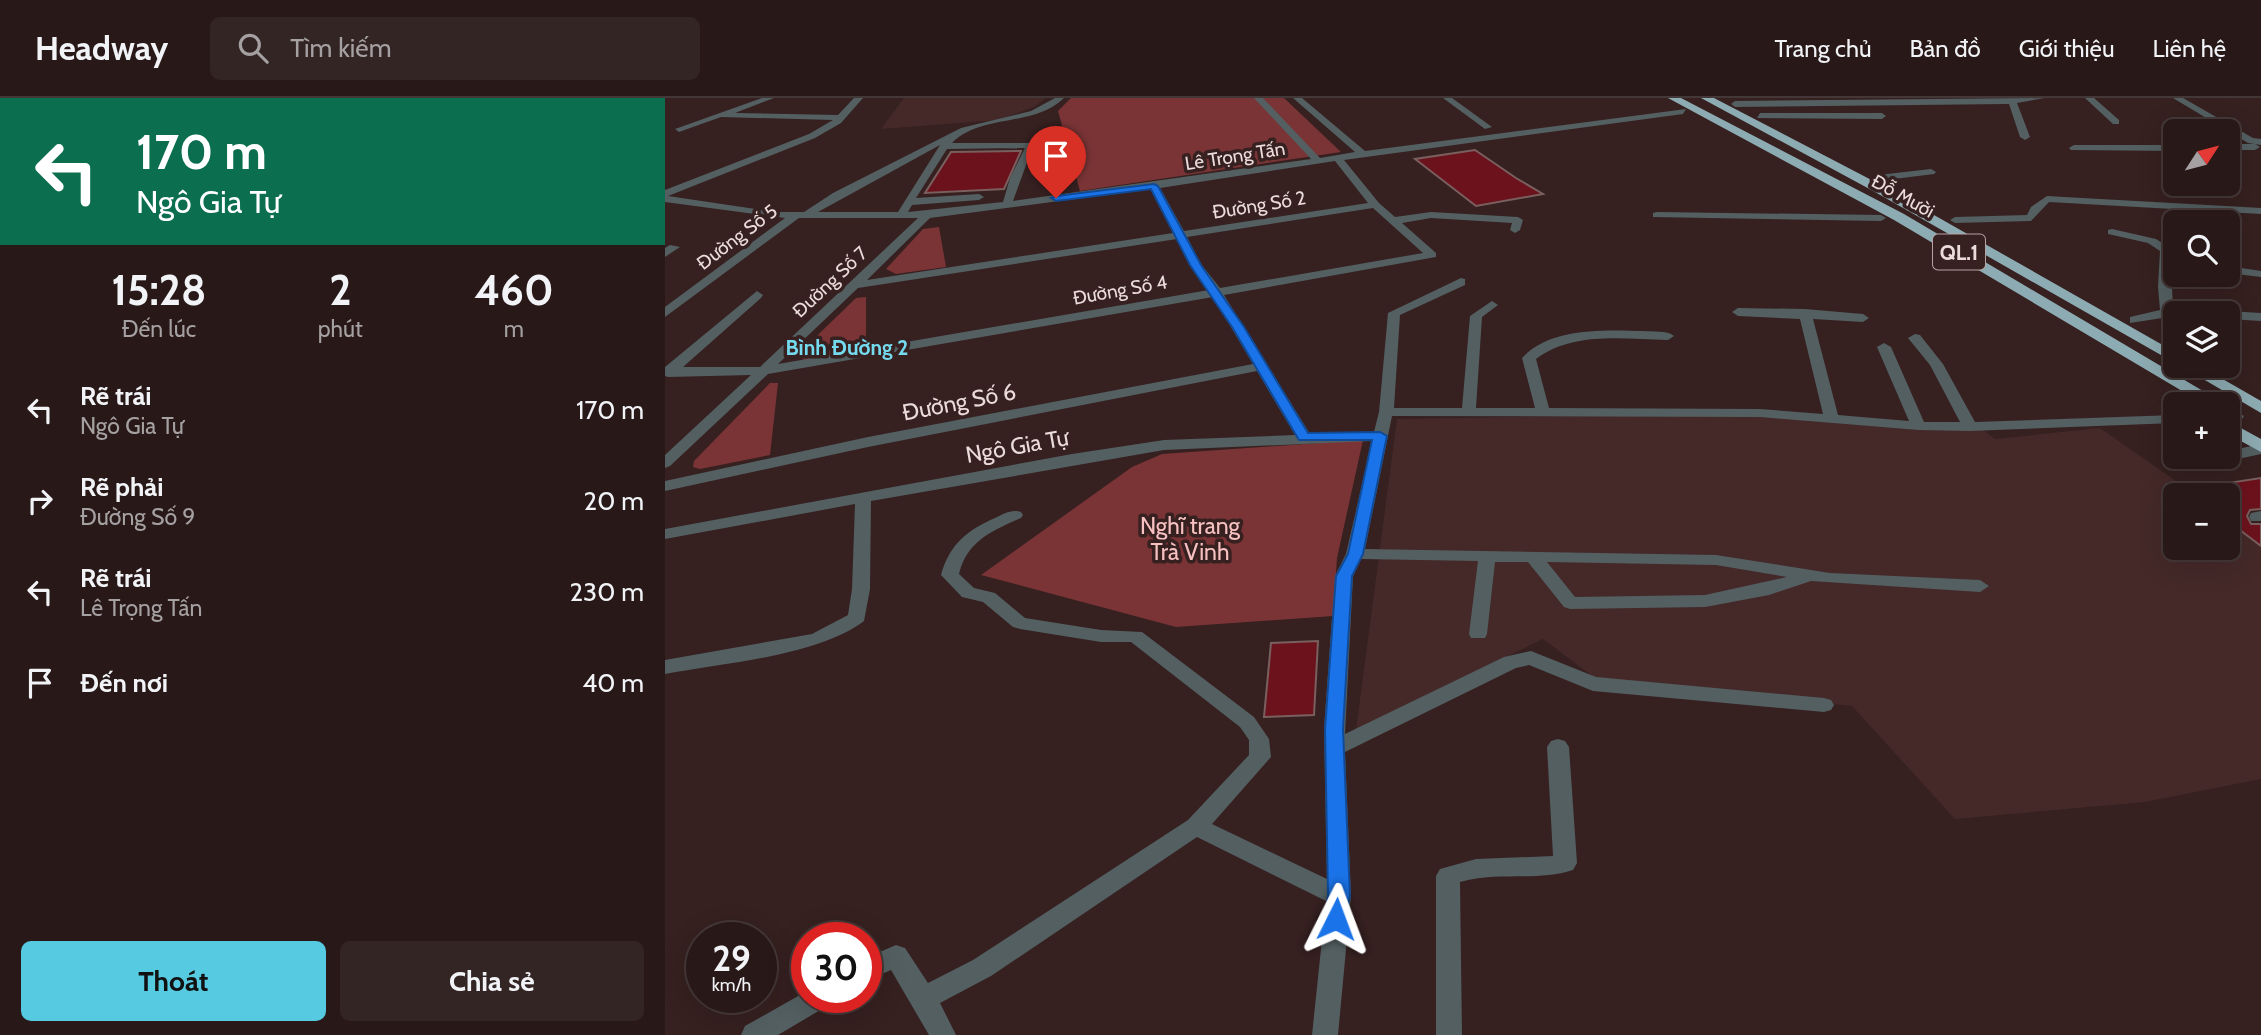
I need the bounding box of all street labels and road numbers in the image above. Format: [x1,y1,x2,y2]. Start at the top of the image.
street label: Lê Trọng Tấn [1183,137,1287,175]
street label: Đỗ Mười [1868,169,1938,223]
street label: Đường Số 2 [1211,186,1307,224]
street label: Đường Số 5 [692,199,782,275]
road number: QL.1 [1933,234,1985,270]
street label: Đường Số 7 [788,241,873,322]
street label: Đường Số 4 [1071,270,1169,310]
street label: Đường Số 6 [900,377,1018,427]
street label: Ngô Gia Tự [963,423,1072,469]

